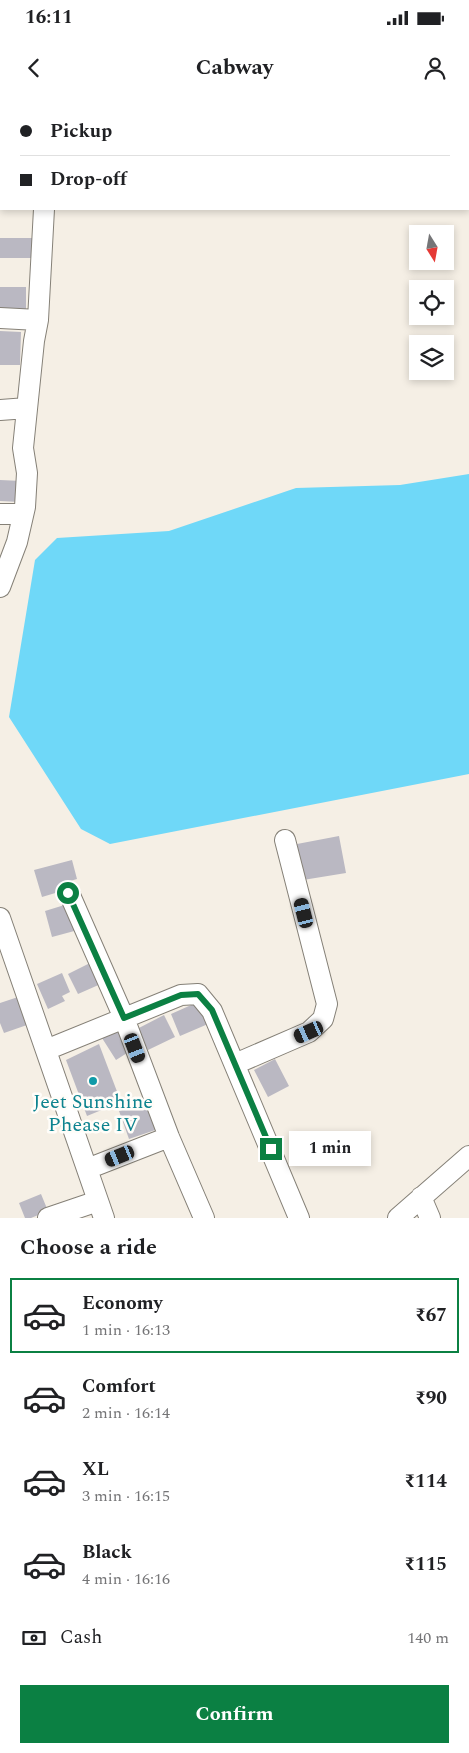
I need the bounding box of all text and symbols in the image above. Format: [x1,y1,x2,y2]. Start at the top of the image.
text: 16:11 [25,3,73,32]
text: Cabway [196,51,273,84]
icon: back [20,54,48,82]
icon: person [421,54,449,82]
text: Pickup [50,117,112,146]
text: Drop-off [50,165,127,194]
north arrow [409,225,454,270]
map controls [409,225,454,380]
button: locate [409,280,454,325]
button: layers [409,335,454,380]
route start [57,882,79,904]
car [293,897,314,929]
car [292,1019,325,1045]
car [122,1031,147,1065]
marker: Jeet Sunshine Phease IV [87,1075,99,1087]
place label: Jeet Sunshine Phease IV [33,1087,153,1140]
callout: 1 min [288,1132,371,1166]
text: 1 min [309,1136,351,1160]
route end [260,1138,282,1160]
car [103,1143,136,1169]
text: Choose a ride [20,1231,157,1264]
text: Economy [82,1289,163,1318]
icon: car [22,1293,67,1338]
text: ₹67 [415,1301,447,1330]
text: 1 min · 16:13 [82,1318,170,1342]
text: Comfort [82,1372,156,1401]
icon: car [22,1376,67,1421]
text: ₹90 [415,1384,447,1413]
text: 2 min · 16:14 [82,1401,170,1425]
text: XL [82,1455,109,1484]
icon: car [22,1459,67,1504]
text: ₹114 [404,1467,447,1496]
text: 3 min · 16:15 [82,1484,170,1508]
text: Black [82,1538,132,1567]
icon: car [22,1542,67,1587]
text: ₹115 [404,1550,447,1579]
text: 4 min · 16:16 [82,1567,170,1591]
text: Cash [60,1623,102,1652]
icon: cash [20,1624,48,1652]
text: 140 m [407,1626,449,1650]
button: Confirm [20,1685,449,1743]

